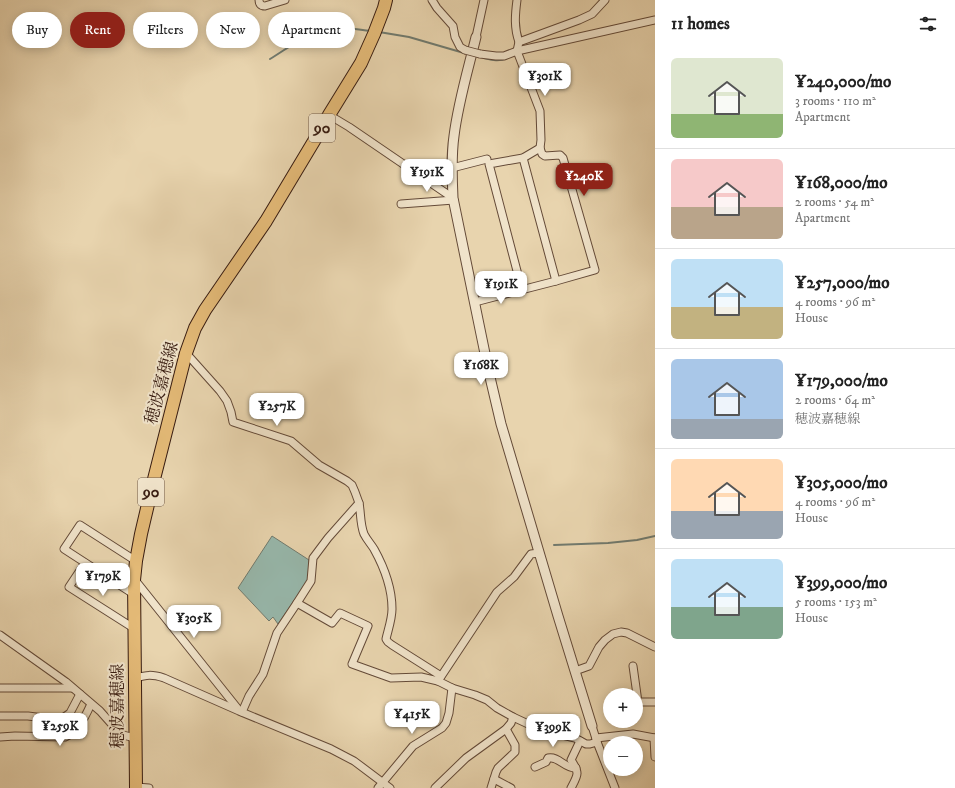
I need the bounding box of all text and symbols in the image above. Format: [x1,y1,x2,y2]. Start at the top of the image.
chip: Buy [12,12,62,48]
chip: Rent [70,12,125,48]
chip: Filters [133,12,198,48]
chip: New [206,12,260,48]
chip: Apartment [268,12,355,48]
text: 11 homes [671,13,730,35]
icon: filters [917,13,939,35]
pin: ¥301K [517,63,573,97]
text: ¥301K [528,68,562,84]
text: ¥240,000/mo [795,71,891,93]
icon: home [703,74,751,122]
text: 3 rooms · 110 m² [795,93,876,109]
text: Apartment [795,109,850,125]
road number: 90 [309,114,335,142]
pin: ¥191K [399,159,455,193]
pin: ¥240K [556,163,612,197]
text: ¥191K [410,164,444,180]
text: ¥240K [565,168,603,184]
text: ¥168,000/mo [795,172,888,194]
icon: home [703,175,751,223]
text: 2 rooms · 54 m² [795,194,874,210]
text: Apartment [795,210,850,226]
pin: ¥191K [473,271,529,305]
text: ¥257,000/mo [795,272,890,294]
icon: home [703,275,751,323]
text: ¥191K [484,276,518,292]
text: 4 rooms · 96 m² [795,294,875,310]
text: House [795,310,828,326]
street label: 穂波嘉穂線 [140,339,184,427]
pin: ¥168K [453,352,509,386]
text: ¥168K [463,357,499,373]
text: ¥179,000/mo [795,370,888,392]
icon: home [703,375,751,423]
text: 2 rooms · 64 m² [795,392,875,408]
pin: ¥257K [249,393,305,427]
text: ¥257K [258,398,296,414]
text: 穂波嘉穂線 [795,411,860,427]
text: ¥305,000/mo [795,472,887,494]
icon: home [703,475,751,523]
road number: 90 [138,478,164,506]
text: 4 rooms · 96 m² [795,494,875,510]
text: House [795,510,828,526]
pin: ¥179K [75,563,131,597]
text: ¥179K [85,568,121,584]
text: ¥399,000/mo [795,572,887,594]
icon: home [703,575,751,623]
text: 5 rooms · 153 m² [795,594,877,610]
pin: ¥305K [166,605,222,639]
text: ¥305K [176,610,212,626]
text: House [795,610,828,626]
street label: 穂波嘉穂線 [107,664,129,749]
map controls [603,688,643,776]
button: + [603,688,643,728]
pin: ¥415K [384,701,440,735]
text: ¥415K [394,706,430,722]
pin: ¥259K [32,713,88,747]
pin: ¥399K [525,714,581,748]
text: ¥259K [41,718,79,734]
text: ¥399K [535,719,571,735]
button: − [603,736,643,776]

